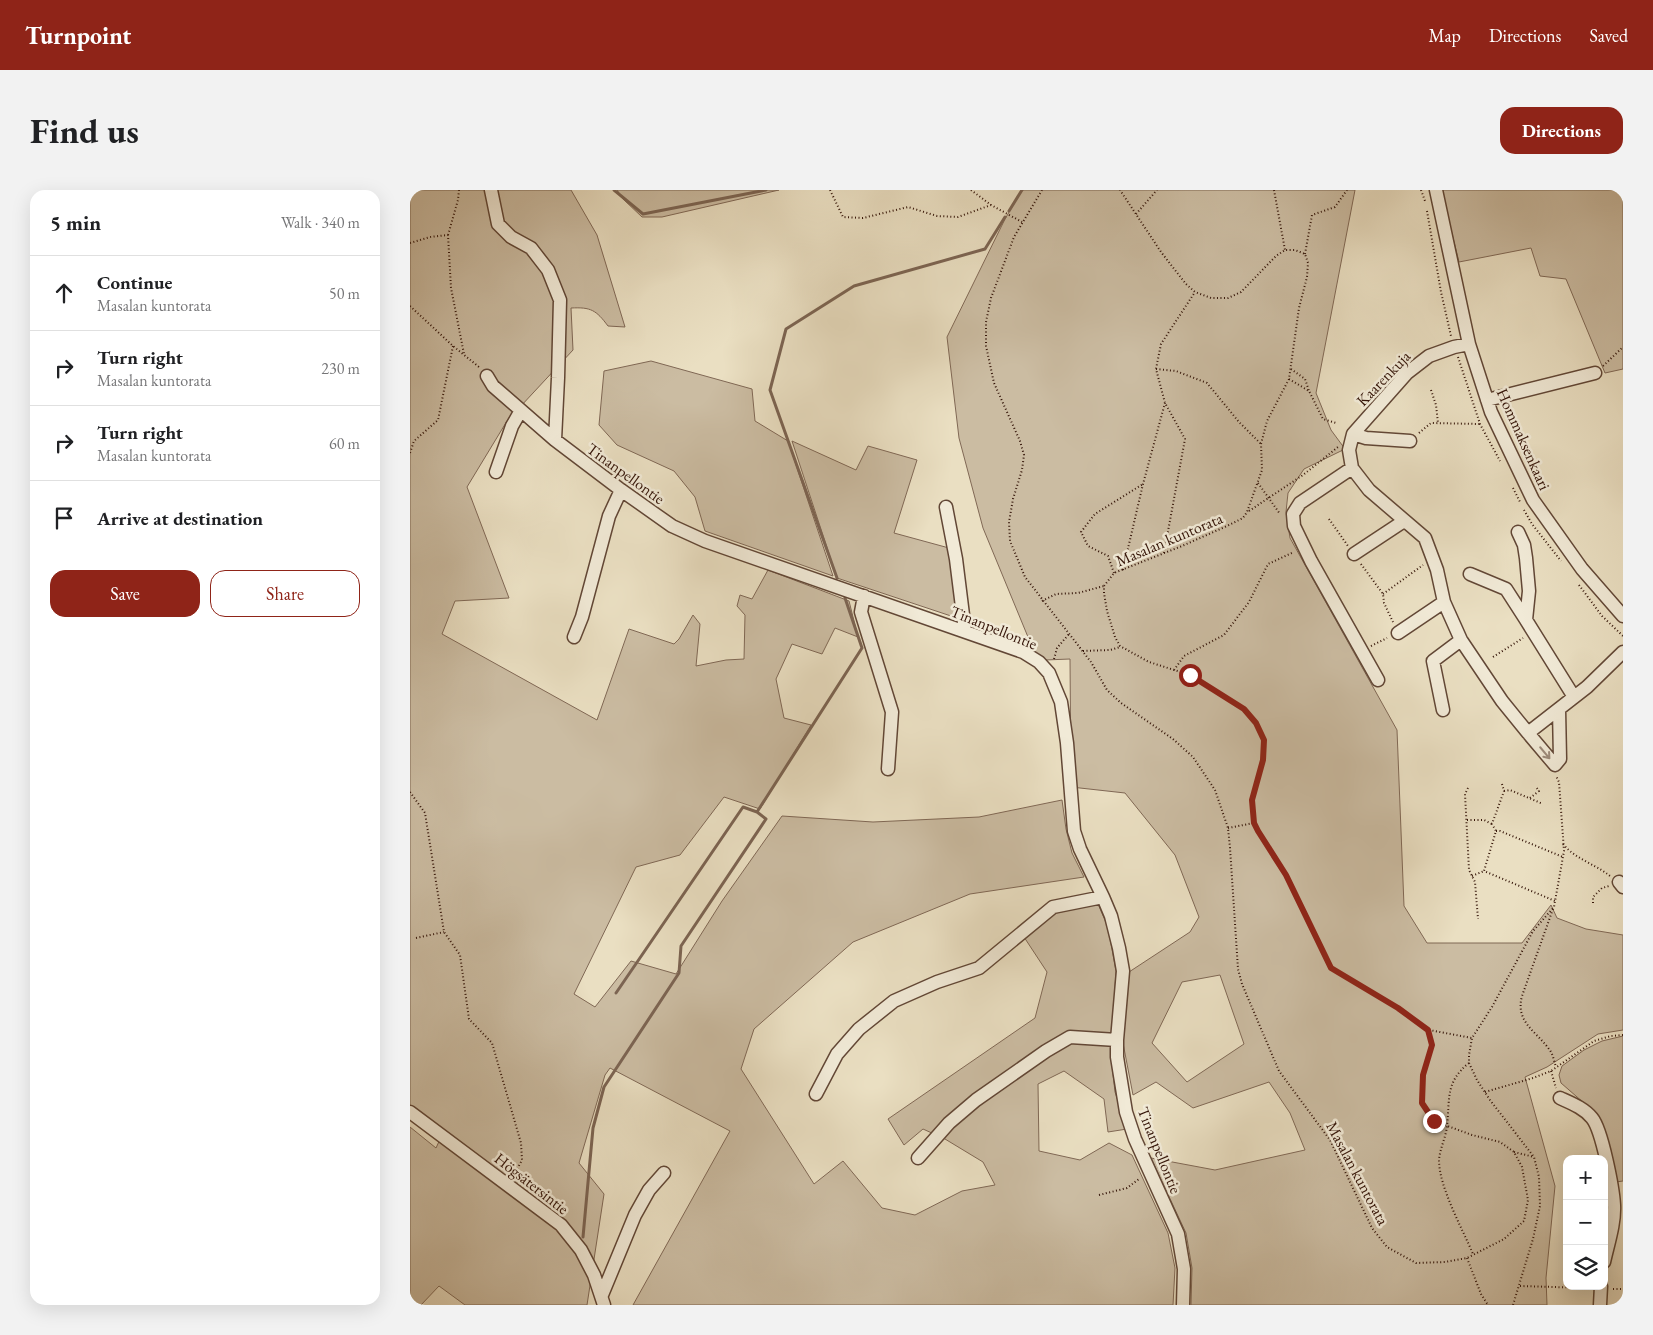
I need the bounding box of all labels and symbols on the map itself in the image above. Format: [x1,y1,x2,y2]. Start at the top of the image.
street label: Kaarenkuja [1352,346,1416,411]
street label: Hommaksenkaari [1492,385,1555,493]
street label: Tinanpellontie [582,438,669,509]
street label: Masalan kuntorata [1112,507,1227,571]
street label: Tinanpellontie [947,601,1040,654]
route start [1179,664,1202,687]
one-way arrow [1540,747,1551,760]
street label: Tinanpellontie [1133,1104,1186,1197]
route end [1423,1110,1446,1133]
street label: Masalan kuntorata [1321,1118,1394,1229]
street label: Högsätersintie [490,1148,573,1219]

